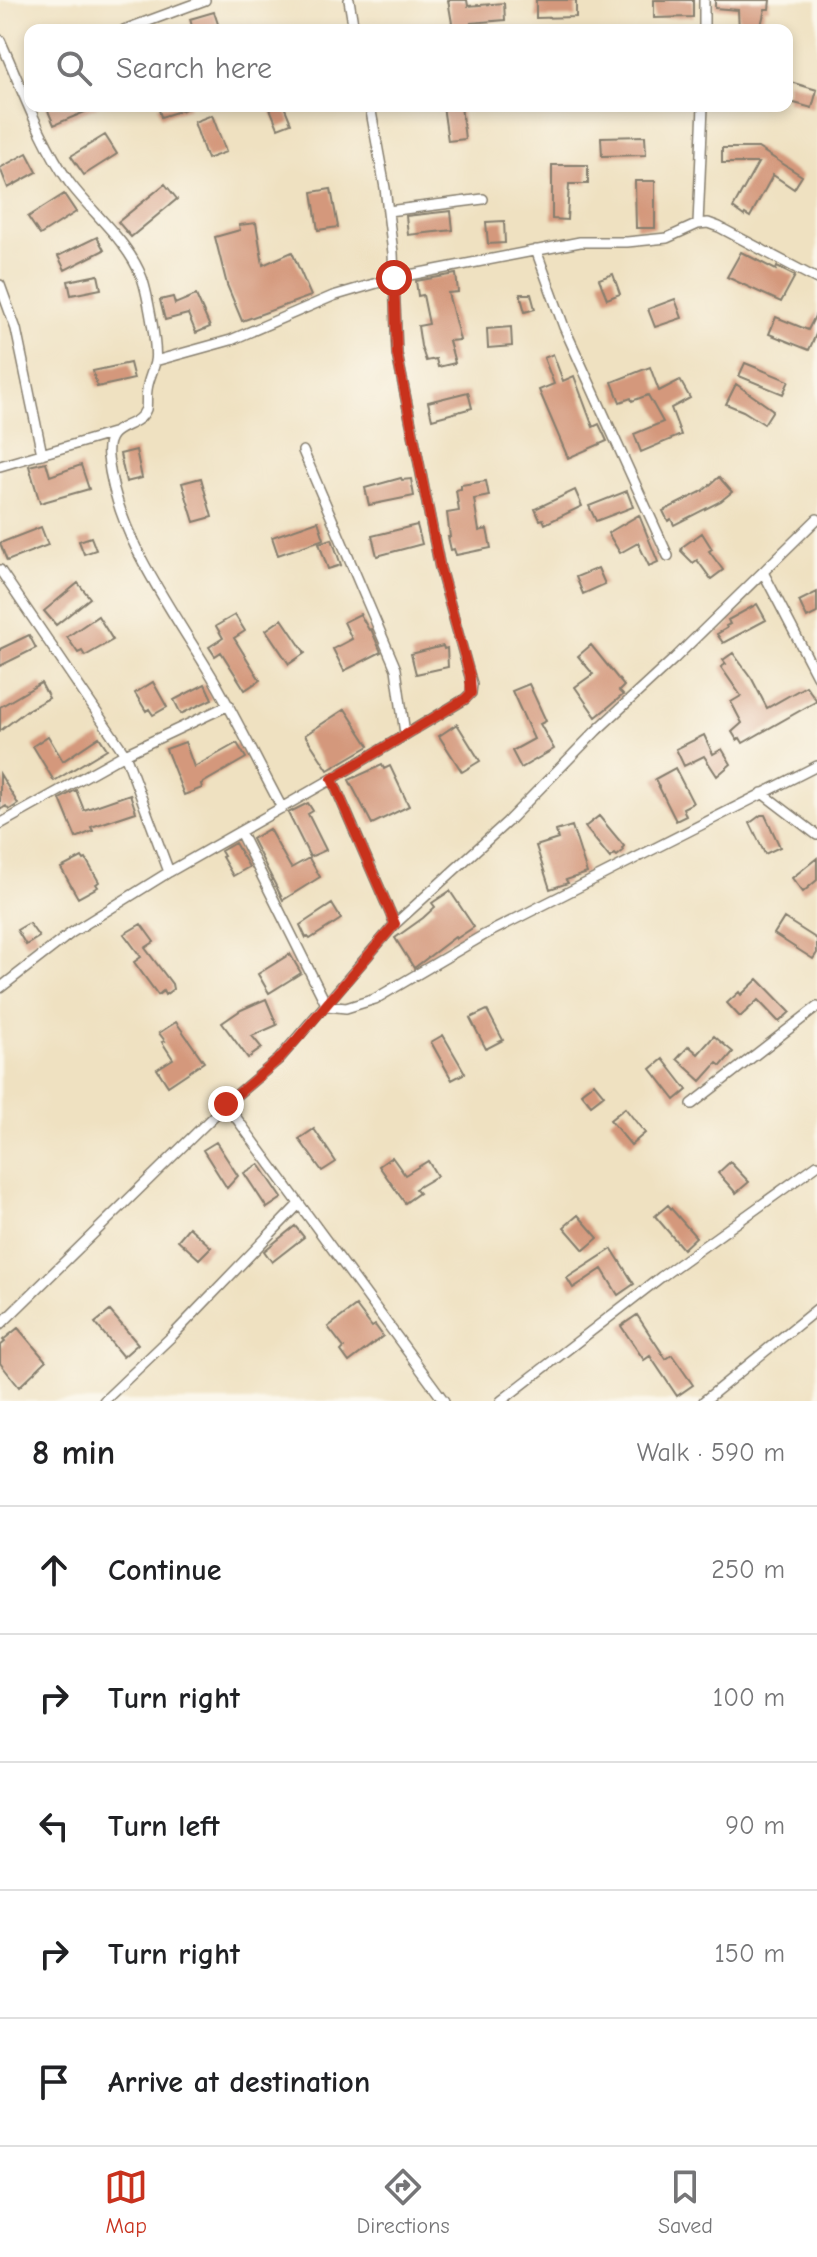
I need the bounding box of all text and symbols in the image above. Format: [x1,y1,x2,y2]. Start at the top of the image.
search box [24,24,793,112]
icon: search [52,46,96,90]
text: Search here [116,51,272,86]
route start [376,260,412,296]
route end [208,1086,244,1122]
text: 8 min [32,1433,115,1473]
text: Walk · 590 m [637,1438,785,1468]
icon: ahead [32,1548,76,1592]
text: Continue [108,1553,222,1588]
text: 250 m [711,1555,785,1585]
icon: right [32,1676,76,1720]
text: Turn right [108,1681,240,1716]
text: 100 m [713,1683,785,1713]
icon: left [32,1804,76,1848]
text: Turn left [108,1809,220,1844]
text: 90 m [725,1811,785,1841]
icon: right [32,1932,76,1976]
text: Turn right [108,1937,240,1972]
text: 150 m [715,1939,785,1969]
icon: arrive [32,2060,76,2104]
text: Arrive at destination [108,2065,370,2100]
tab: Map [104,2165,148,2239]
tab: Directions [357,2165,450,2239]
tab: Saved [658,2165,713,2239]

